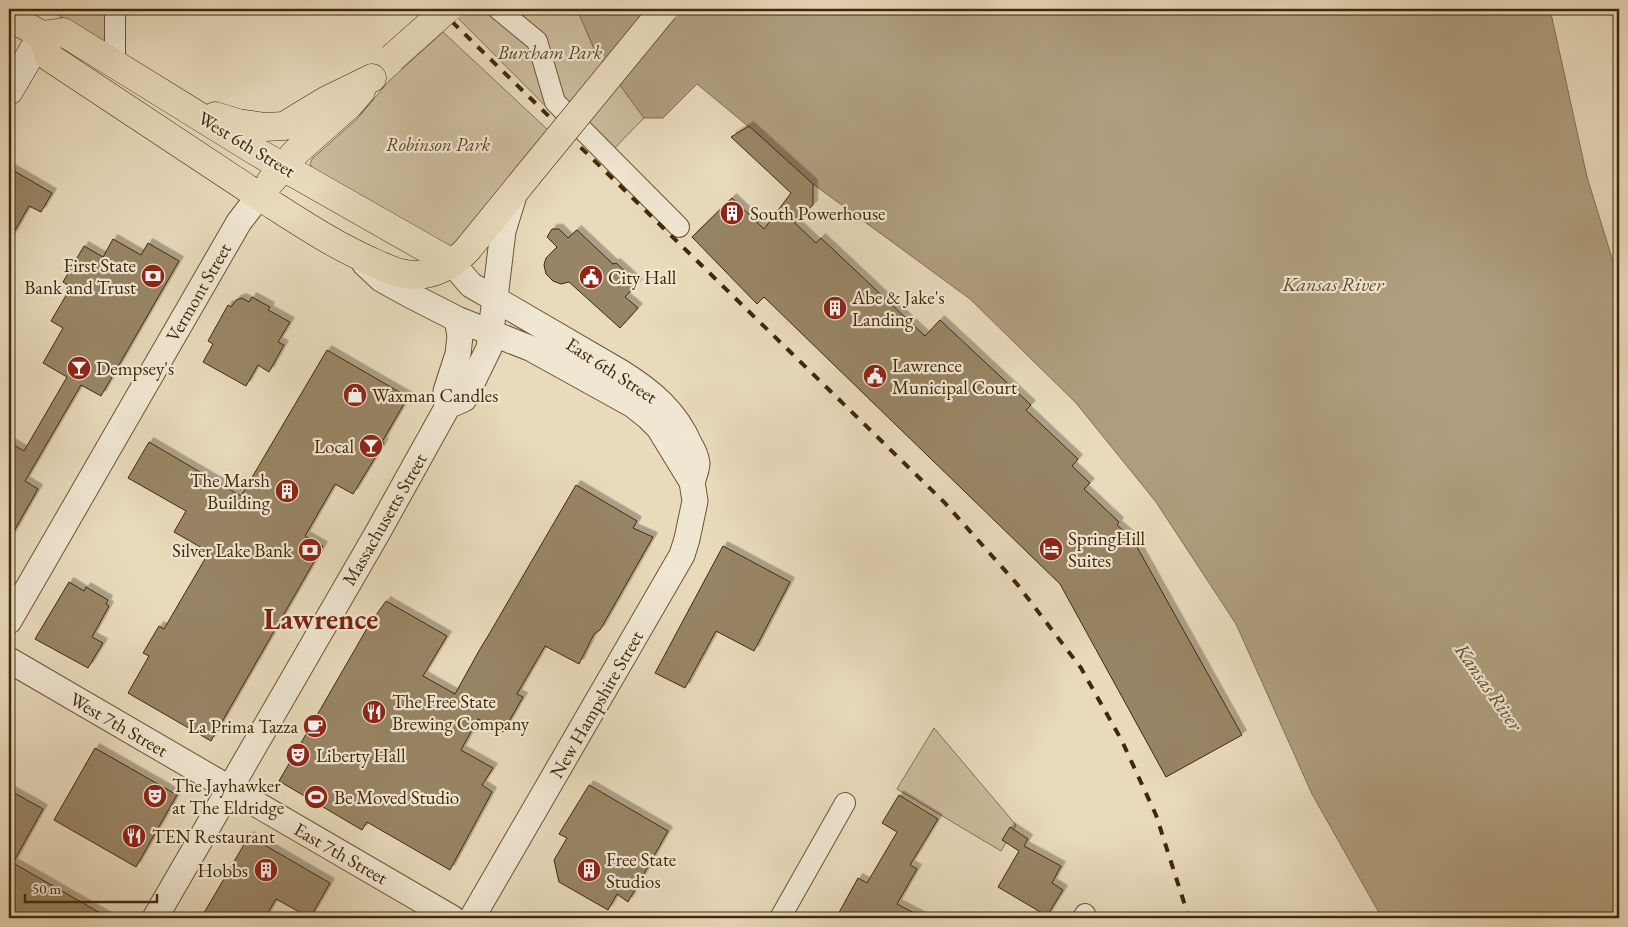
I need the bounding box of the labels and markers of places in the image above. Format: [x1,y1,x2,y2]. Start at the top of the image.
building icon: South Powerhouse [719,200,745,226]
place label: South Powerhouse [750,201,886,226]
place label: First State Bank and Trust [24,253,136,300]
bank icon: First State Bank and Trust [140,263,166,289]
public building icon: City Hall [578,264,604,290]
place label: City Hall [608,265,677,290]
place label: Abe & Jake's Landing [851,285,945,332]
building icon: Abe & Jake's Landing [822,295,848,321]
place label: Lawrence Municipal Court [892,353,1017,400]
bar icon: Dempsey's [66,355,92,381]
place label: Dempsey's [96,356,174,381]
public building icon: Lawrence Municipal Court [862,363,888,389]
shop icon: Waxman Candles [342,382,368,408]
place label: Waxman Candles [372,383,498,408]
bar icon: Local [358,433,384,459]
place label: Local [314,434,354,459]
place label: The Marsh Building [190,468,271,515]
building icon: The Marsh Building [274,478,300,504]
place label: SpringHill Suites [1068,526,1146,573]
hotel icon: SpringHill Suites [1038,536,1064,562]
bank icon: Silver Lake Bank [297,537,323,563]
place label: Silver Lake Bank [172,538,293,563]
place label: The Free State Brewing Company [392,689,530,736]
restaurant icon: The Free State Brewing Company [361,699,387,725]
cafe icon: La Prima Tazza [302,713,328,739]
place label: La Prima Tazza [188,714,298,739]
theatre icon: Liberty Hall [285,742,311,768]
place label: Liberty Hall [316,743,406,768]
place label: The Jayhawker at The Eldridge [172,773,284,820]
theatre icon: The Jayhawker at The Eldridge [142,783,168,809]
sports icon: Be Moved Studio [303,784,329,810]
place label: Be Moved Studio [334,785,459,810]
restaurant icon: TEN Restaurant [121,823,147,849]
place label: TEN Restaurant [152,824,275,849]
place label: Free State Studios [606,847,676,894]
building icon: Hobbs [253,857,279,883]
building icon: Free State Studios [576,857,602,883]
place label: Hobbs [197,858,248,883]

